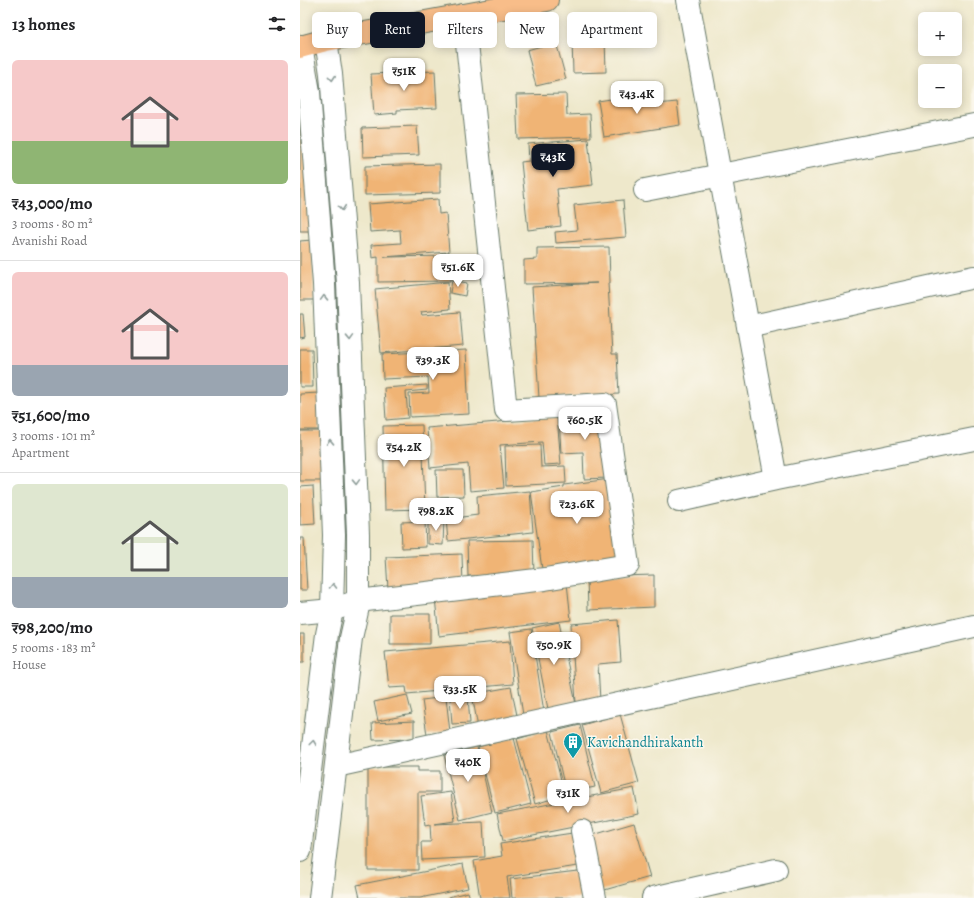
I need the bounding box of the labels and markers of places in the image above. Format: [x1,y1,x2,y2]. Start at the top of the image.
pin: ₹51K [380,58,428,92]
pin: ₹43.4K [604,81,670,115]
pin: ₹43K [529,144,577,178]
pin: ₹51.6K [425,254,491,288]
pin: ₹39.3K [400,347,466,381]
pin: ₹60.5K [552,407,618,441]
pin: ₹54.2K [371,434,437,468]
pin: ₹23.6K [544,491,610,525]
pin: ₹98.2K [403,498,469,532]
pin: ₹50.9K [521,632,587,666]
pin: ₹33.5K [427,676,493,710]
building icon: Kavichandhirakanth [562,731,584,759]
place label: Kavichandhirakanth [587,733,704,752]
pin: ₹40K [444,749,492,783]
pin: ₹31K [544,780,592,814]

